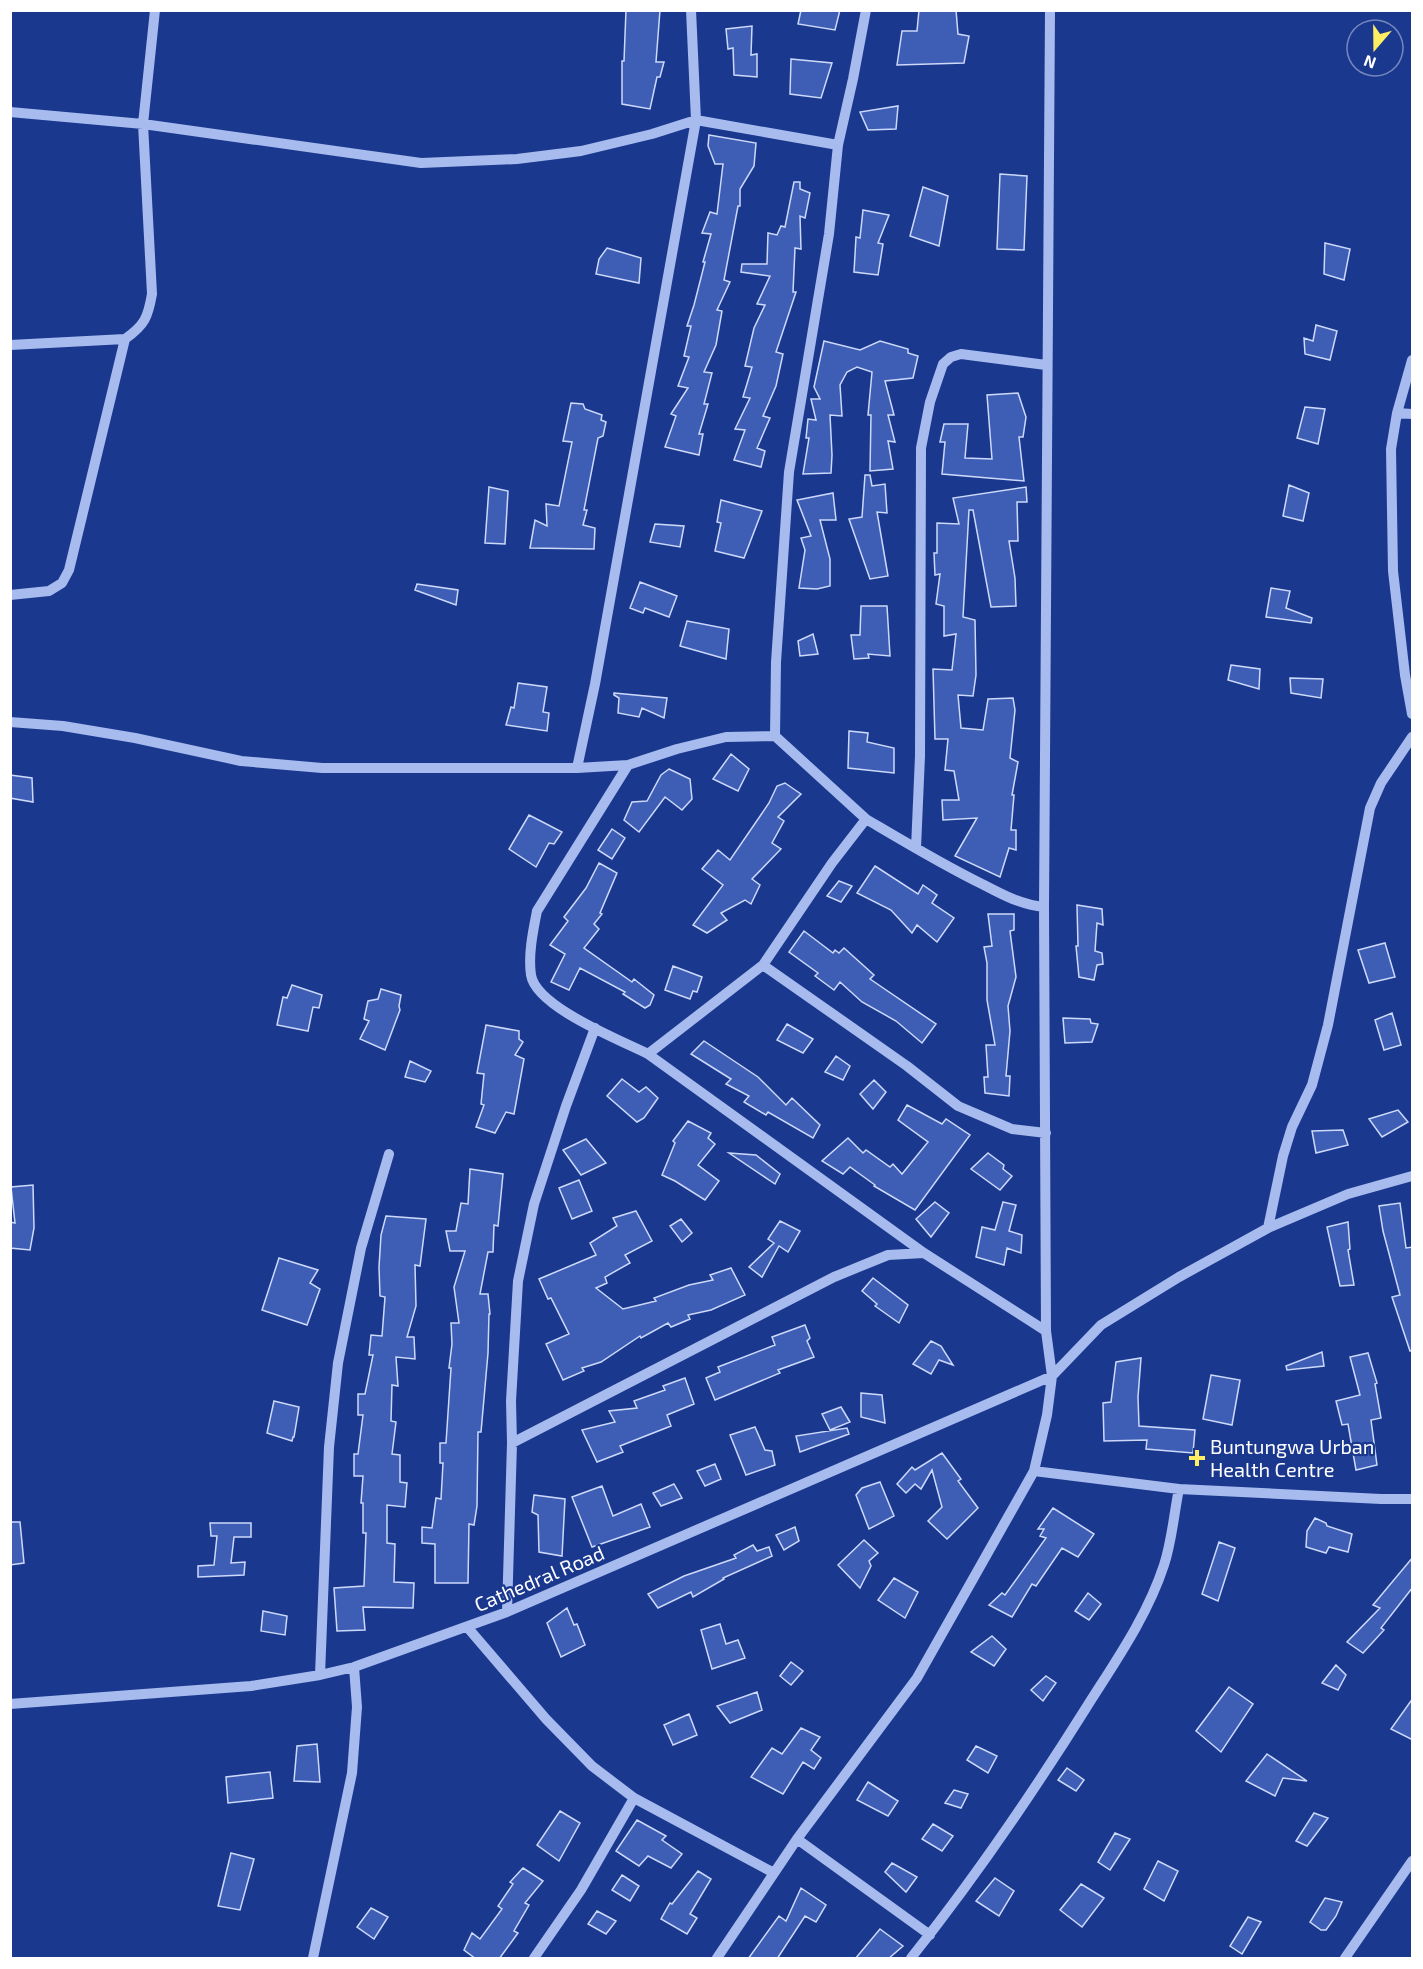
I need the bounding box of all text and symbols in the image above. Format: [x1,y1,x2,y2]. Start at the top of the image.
north arrow [1345,18,1405,78]
text: N [1361,52,1378,73]
place label: Buntungwa Urban Health Centre [1210,1434,1374,1481]
marker: Buntungwa Urban Health Centre [1188,1449,1206,1467]
street label: Cathedral Road [470,1540,608,1616]

